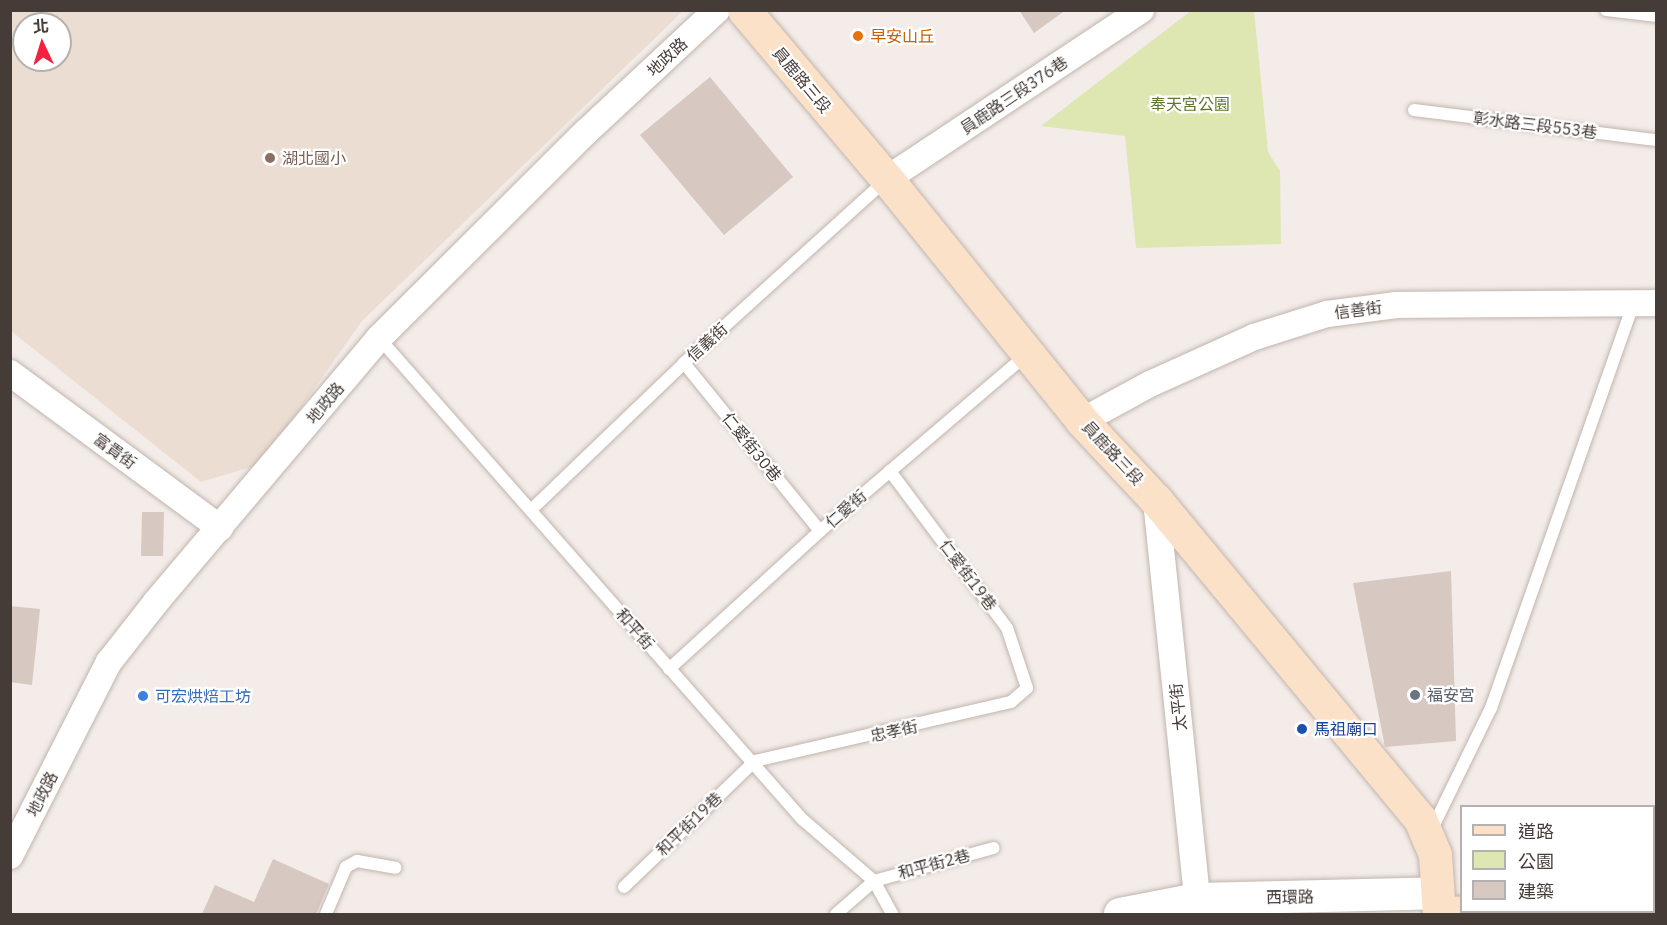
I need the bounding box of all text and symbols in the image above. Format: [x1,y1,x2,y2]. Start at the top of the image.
north arrow [12,12,72,72]
text: 北 [32,16,50,37]
place label: 早安山丘 [870,26,934,46]
marker: 早安山丘 [851,29,865,43]
street label: 地政路 [643,34,691,80]
street label: 員鹿路三段 [769,43,835,117]
street label: 員鹿路三段376巷 [957,52,1071,138]
park label: 奉天宮公園 [1150,94,1230,114]
street label: 彰水路三段553巷 [1472,108,1598,142]
place label: 湖北國小 [282,148,346,168]
marker: 湖北國小 [263,151,277,165]
street label: 信善街 [1333,298,1383,322]
street label: 信義街 [683,319,731,365]
street label: 地政路 [302,378,348,428]
street label: 仁愛街30巷 [718,409,786,485]
street label: 員鹿路三段 [1079,417,1147,489]
street label: 富貴街 [90,429,140,473]
street label: 仁愛街 [822,486,870,532]
street label: 仁愛街19巷 [935,536,1001,614]
street label: 和平街 [612,605,658,653]
street label: 太平街 [1166,682,1190,732]
place label: 福安宮 [1427,685,1475,705]
place label: 可宏烘焙工坊 [155,686,251,706]
marker: 福安宮 [1408,688,1422,702]
marker: 可宏烘焙工坊 [136,689,150,703]
street label: 忠孝街 [869,717,919,745]
place label: 馬祖廟口 [1314,719,1378,739]
marker: 馬祖廟口 [1295,722,1309,736]
street label: 地政路 [23,768,61,820]
street label: 和平街19巷 [652,788,726,860]
legend [1460,805,1655,913]
text: 道路 [1518,820,1554,843]
street label: 和平街2巷 [896,845,972,883]
text: 公園 [1518,850,1554,873]
text: 建築 [1518,880,1554,903]
street label: 西環路 [1266,887,1314,907]

